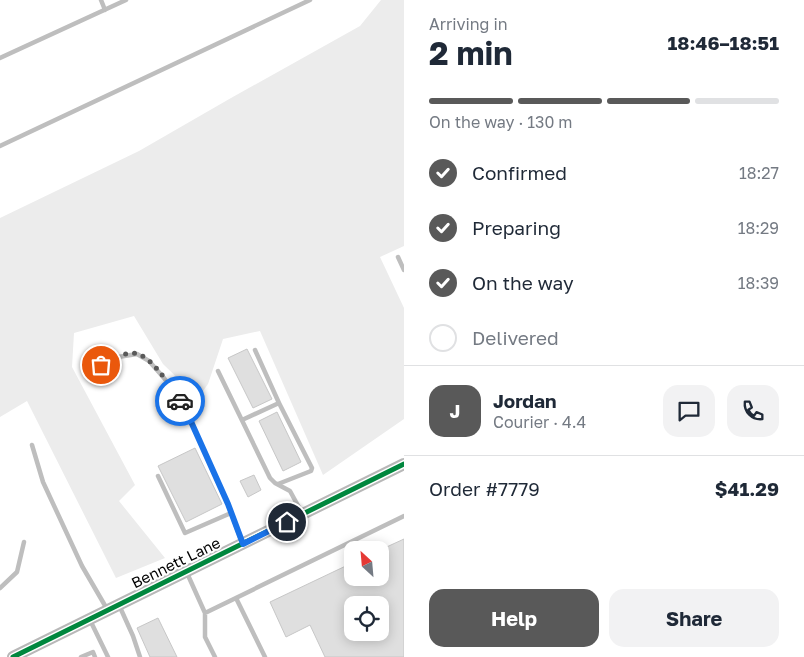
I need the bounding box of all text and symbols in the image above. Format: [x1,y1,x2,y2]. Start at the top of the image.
text: Arriving in [429,14,508,34]
text: 18:46–18:51 [668,31,779,54]
text: 2 min [429,34,513,72]
text: On the way · 130 m [429,112,573,132]
icon: check [429,159,457,187]
text: Confirmed [472,161,567,184]
text: 18:27 [739,163,779,183]
icon: check [429,214,457,242]
text: Preparing [472,216,561,239]
text: 18:29 [738,218,779,238]
icon: check [429,269,457,297]
text: On the way [472,271,574,294]
text: 18:39 [738,273,779,293]
text: Delivered [472,326,559,349]
pin [80,344,122,386]
icon: bag [87,351,115,379]
courier [155,376,205,426]
button: chat [663,385,715,437]
button: phone [727,385,779,437]
icon: car [166,387,194,415]
text: Jordan [493,389,557,412]
text: J [450,399,460,422]
text: Courier · 4.4 [493,412,586,432]
text: Order #7779 [429,477,540,500]
text: $41.29 [715,477,779,500]
pin [266,501,308,543]
icon: home [273,508,301,536]
street label: Bennett Lane [128,533,223,591]
north arrow [344,541,389,586]
map controls [344,541,389,641]
button: Help [429,589,599,647]
button: Share [609,589,779,647]
button: locate [344,596,389,641]

